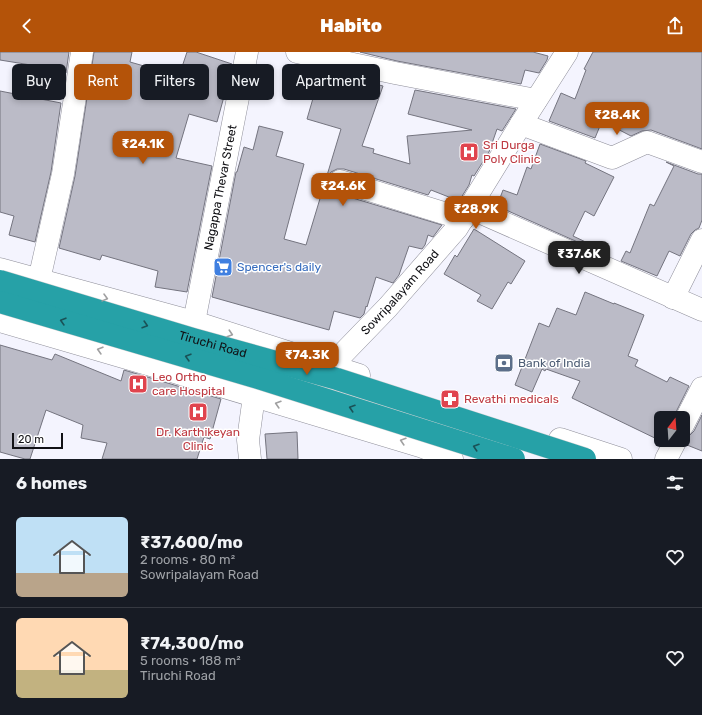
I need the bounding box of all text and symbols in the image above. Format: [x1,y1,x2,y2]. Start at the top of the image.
icon: back [16,15,38,37]
text: Habito [320,15,382,37]
icon: share [664,15,686,37]
chip: Buy [12,64,66,100]
chip: Rent [74,64,132,100]
chip: Filters [140,64,209,100]
chip: New [217,64,274,100]
chip: Apartment [282,64,380,100]
pin: ₹28.4K [584,102,650,136]
text: ₹28.4K [594,107,640,122]
street label: Nagappa Thevar Street [201,123,240,252]
pin: ₹24.1K [110,131,176,165]
text: ₹24.1K [122,136,164,151]
place label: Sri Durga Poly Clinic [483,138,541,166]
hospital icon: Sri Durga Poly Clinic [458,141,480,163]
pin: ₹24.6K [310,173,376,207]
text: ₹24.6K [320,178,366,193]
pin: ₹28.9K [443,196,509,230]
text: ₹28.9K [453,201,499,216]
pin: ₹37.6K [546,241,612,275]
text: ₹37.6K [557,246,601,261]
street label: Sowripalayam Road [358,247,442,338]
supermarket icon: Spencer's daily [212,256,234,278]
place label: Spencer's daily [237,260,322,274]
one-way arrow [101,293,108,302]
one-way arrow [60,317,67,326]
one-way arrow [141,320,148,329]
street label: Tiruchi Road [177,328,248,361]
one-way arrow [226,329,233,338]
pin: ₹74.3K [274,342,340,376]
one-way arrow [97,346,104,355]
text: ₹74.3K [285,347,329,362]
bank icon: Bank of India [493,352,515,374]
one-way arrow [185,353,192,362]
place label: Bank of India [518,356,590,370]
place label: Leo Ortho care Hospital [152,370,225,398]
hospital icon: Leo Ortho care Hospital [127,373,149,395]
pharmacy icon: Revathi medicals [439,388,461,410]
place label: Revathi medicals [464,392,559,406]
one-way arrow [275,400,282,409]
hospital icon: Dr. Karthikeyan Clinic [187,401,209,423]
one-way arrow [349,404,356,413]
north arrow [654,411,690,447]
map controls [654,411,690,447]
place label: Dr. Karthikeyan Clinic [156,425,240,453]
scale bar [12,431,63,450]
text: 20 m [18,433,44,446]
one-way arrow [399,437,406,446]
one-way arrow [473,443,480,452]
icon: filters [664,472,686,494]
text: 6 homes [16,473,87,493]
text: ₹37,600/mo [140,532,243,552]
icon: home [48,533,96,581]
icon: heart [664,546,686,568]
text: 2 rooms · 80 m² [140,552,235,567]
text: Sowripalayam Road [140,567,259,582]
text: ₹74,300/mo [140,633,244,653]
icon: home [48,634,96,682]
icon: heart [664,647,686,669]
text: 5 rooms · 188 m² [140,653,241,668]
text: Tiruchi Road [140,668,216,683]

